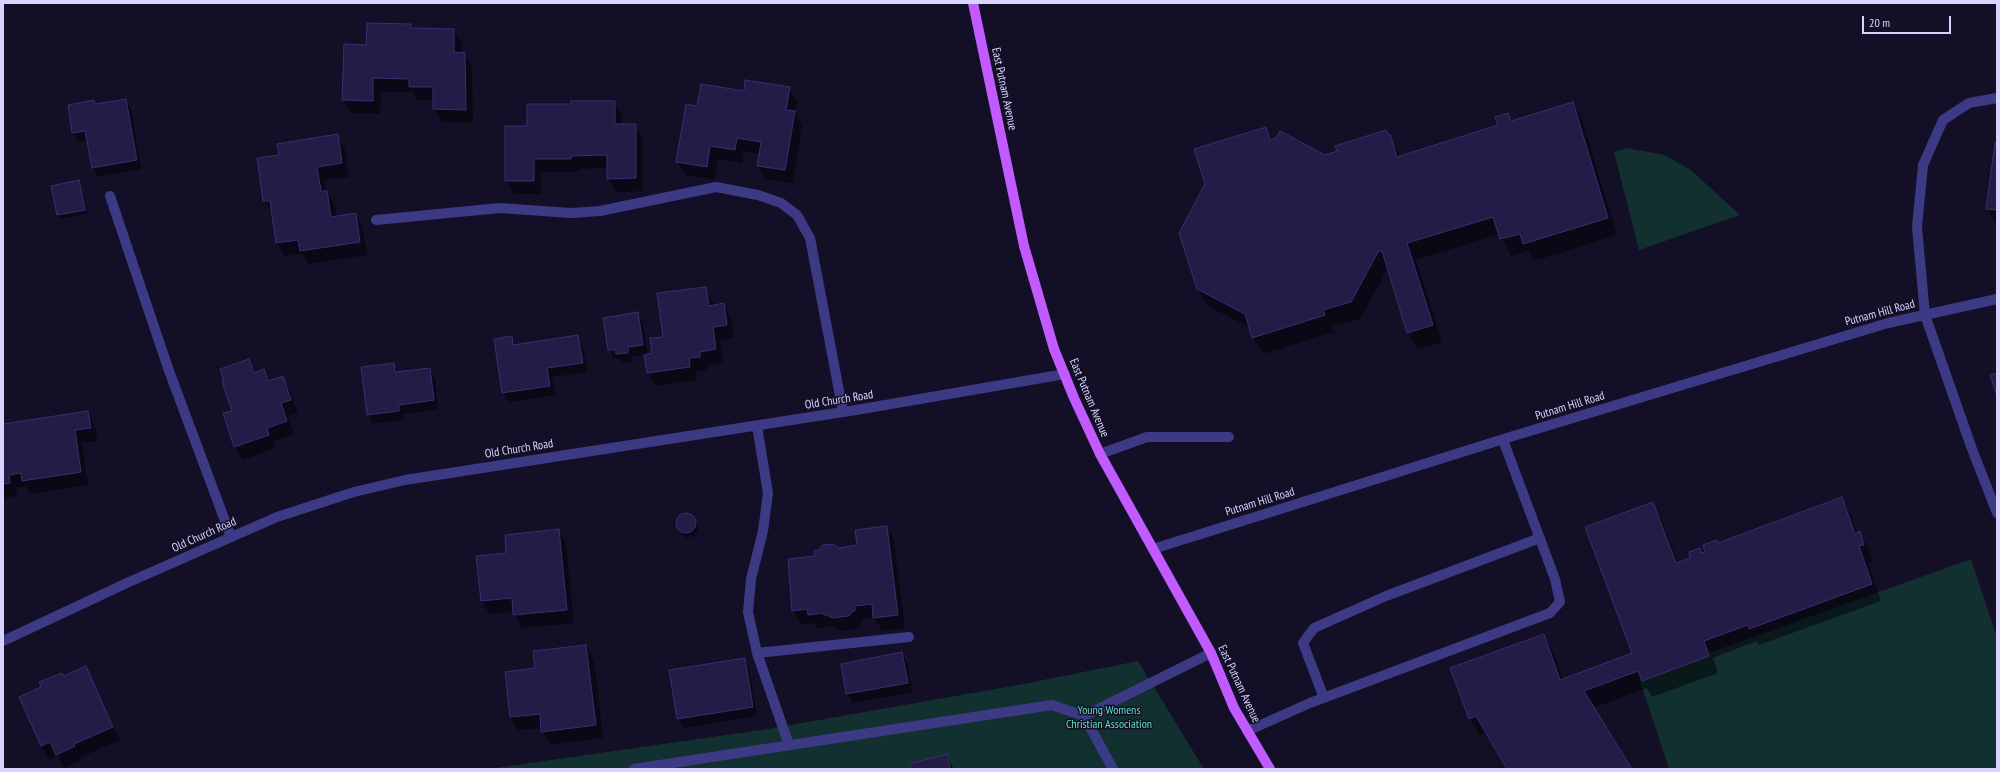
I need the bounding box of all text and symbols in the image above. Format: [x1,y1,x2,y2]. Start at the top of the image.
scale bar [1864,8,1953,34]
text: 20 m [1869,15,1890,30]
street label: East Putnam Avenue [988,46,1020,132]
street label: Putnam Hill Road [1844,297,1916,329]
street label: East Putnam Avenue [1066,356,1112,440]
street label: Old Church Road [804,387,874,413]
street label: Putnam Hill Road [1534,389,1606,423]
street label: Old Church Road [484,436,554,462]
street label: Putnam Hill Road [1224,485,1296,519]
street label: Old Church Road [170,514,238,556]
street label: East Putnam Avenue [1215,643,1263,725]
park label: Young Womens Christian Association [1066,704,1152,732]

